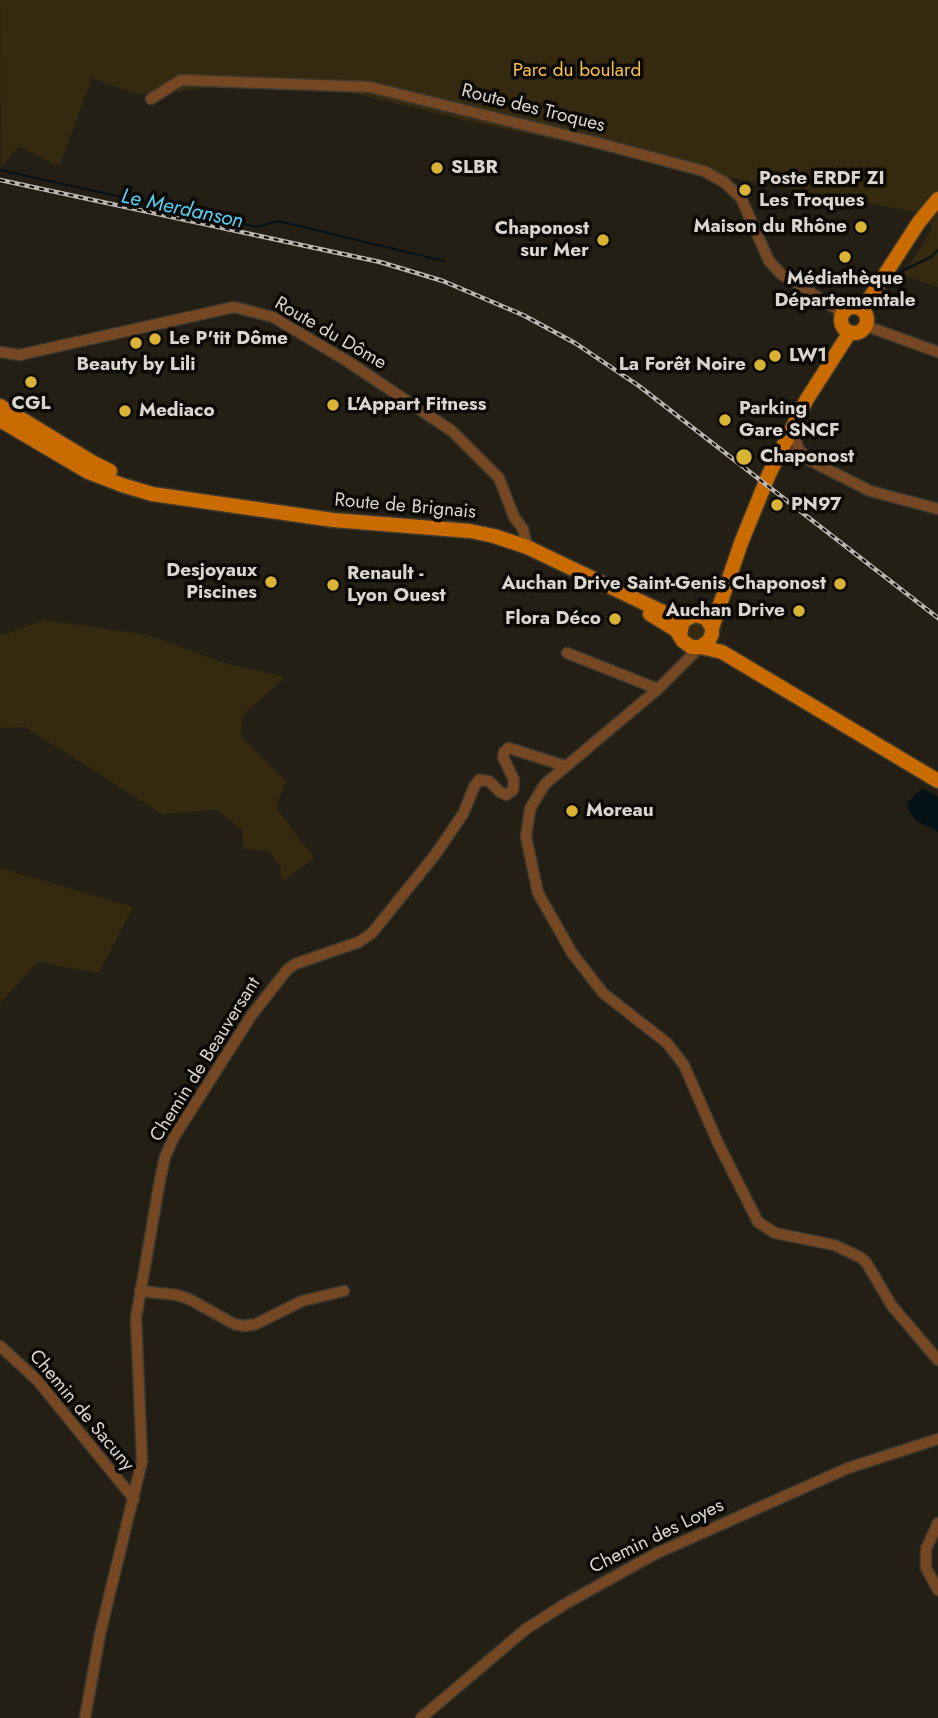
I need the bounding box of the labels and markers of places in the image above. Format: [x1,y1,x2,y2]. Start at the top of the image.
place label: SLBR [451,157,498,179]
marker: SLBR [429,160,445,176]
place label: Poste ERDF ZI Les Troques [759,168,885,212]
marker: Poste ERDF ZI Les Troques [737,182,753,198]
place label: Maison du Rhône [694,216,847,238]
place label: Chaponost sur Mer [495,218,589,262]
marker: Maison du Rhône [853,219,869,235]
marker: Chaponost sur Mer [595,232,611,248]
marker: Médiathèque Départementale [837,249,853,265]
place label: Médiathèque Départementale [774,268,916,312]
place label: Le P'tit Dôme [169,328,288,350]
marker: Le P'tit Dôme [147,331,163,347]
marker: Beauty by Lili [128,335,144,351]
place label: LW1 [789,345,827,367]
marker: LW1 [767,348,783,364]
place label: Beauty by Lili [77,354,195,376]
place label: La Forêt Noire [619,354,746,376]
marker: La Forêt Noire [752,357,768,373]
marker: CGL [23,374,39,390]
place label: CGL [12,393,50,415]
place label: L'Appart Fitness [347,394,486,416]
marker: L'Appart Fitness [325,397,341,413]
place label: Parking Gare SNCF [739,398,840,442]
place label: Mediaco [139,400,215,422]
marker: Mediaco [117,403,133,419]
marker: Parking Gare SNCF [717,412,733,428]
place label: Chaponost [760,446,854,468]
marker: Chaponost [734,447,754,467]
place label: PN97 [791,494,842,516]
marker: PN97 [769,497,785,513]
place label: Desjoyaux Piscines [166,560,257,604]
place label: Renault - Lyon Ouest [347,563,446,607]
place label: Auchan Drive Saint-Genis Chaponost [502,573,826,595]
marker: Desjoyaux Piscines [263,574,279,590]
marker: Auchan Drive Saint-Genis Chaponost [832,576,848,592]
marker: Renault - Lyon Ouest [325,577,341,593]
place label: Auchan Drive [666,600,785,622]
marker: Auchan Drive [791,603,807,619]
place label: Flora Déco [505,608,601,630]
marker: Flora Déco [607,611,623,627]
place label: Moreau [586,800,654,822]
marker: Moreau [564,803,580,819]

